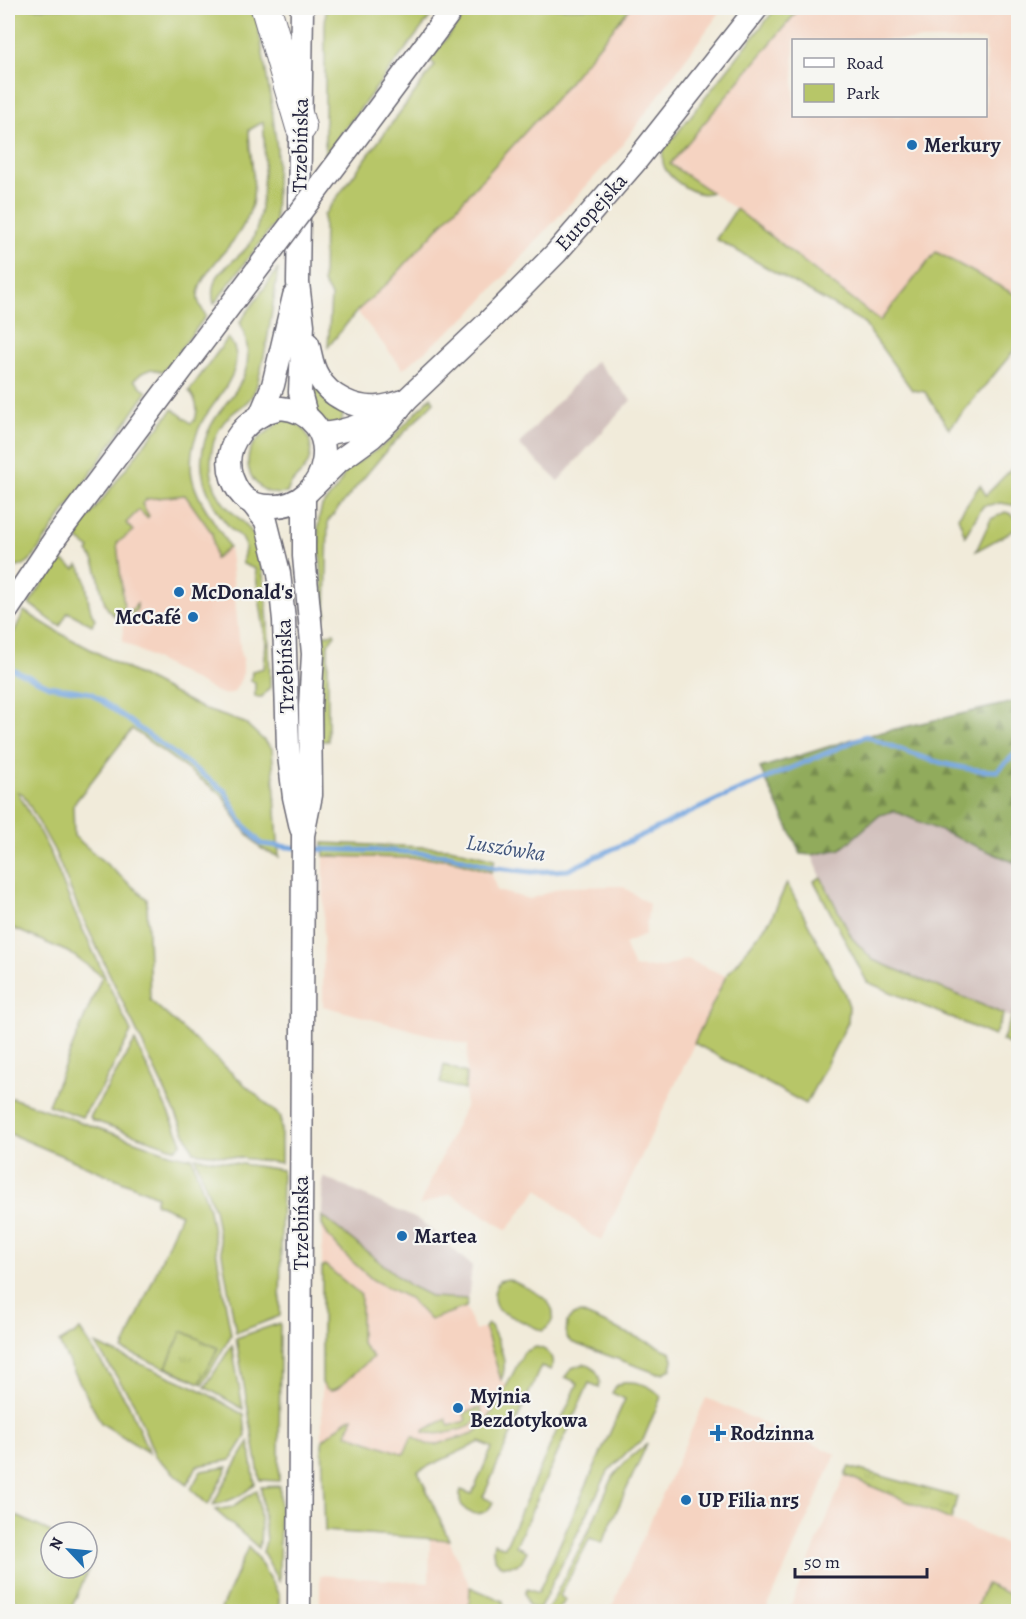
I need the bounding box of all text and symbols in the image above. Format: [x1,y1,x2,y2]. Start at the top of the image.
legend [792,39,987,117]
text: Road [846,51,884,75]
text: Park [846,81,880,105]
street label: Trzebińska [285,97,315,193]
place label: Merkury [924,131,1002,159]
marker: Merkury [905,138,919,152]
street label: Europejska [549,167,634,257]
place label: McDonald's [191,578,293,606]
marker: McDonald's [172,585,186,599]
place label: McCafé [115,603,181,631]
marker: McCafé [186,610,200,624]
street label: Trzebińska [269,618,301,714]
water label: Luszówka [464,827,548,869]
street label: Trzebińska [287,1175,315,1270]
place label: Martea [414,1222,478,1250]
marker: Martea [395,1229,409,1243]
place label: Myjnia Bezdotykowa [470,1382,588,1434]
marker: Myjnia Bezdotykowa [451,1401,465,1415]
place label: Rodzinna [730,1419,815,1447]
marker: Rodzinna [711,1426,725,1440]
place label: UP Filia nr5 [698,1486,799,1514]
marker: UP Filia nr5 [679,1493,693,1507]
north arrow [39,1520,99,1580]
text: N [44,1533,69,1554]
scale bar [795,1541,927,1579]
text: 50 m [804,1550,840,1574]

